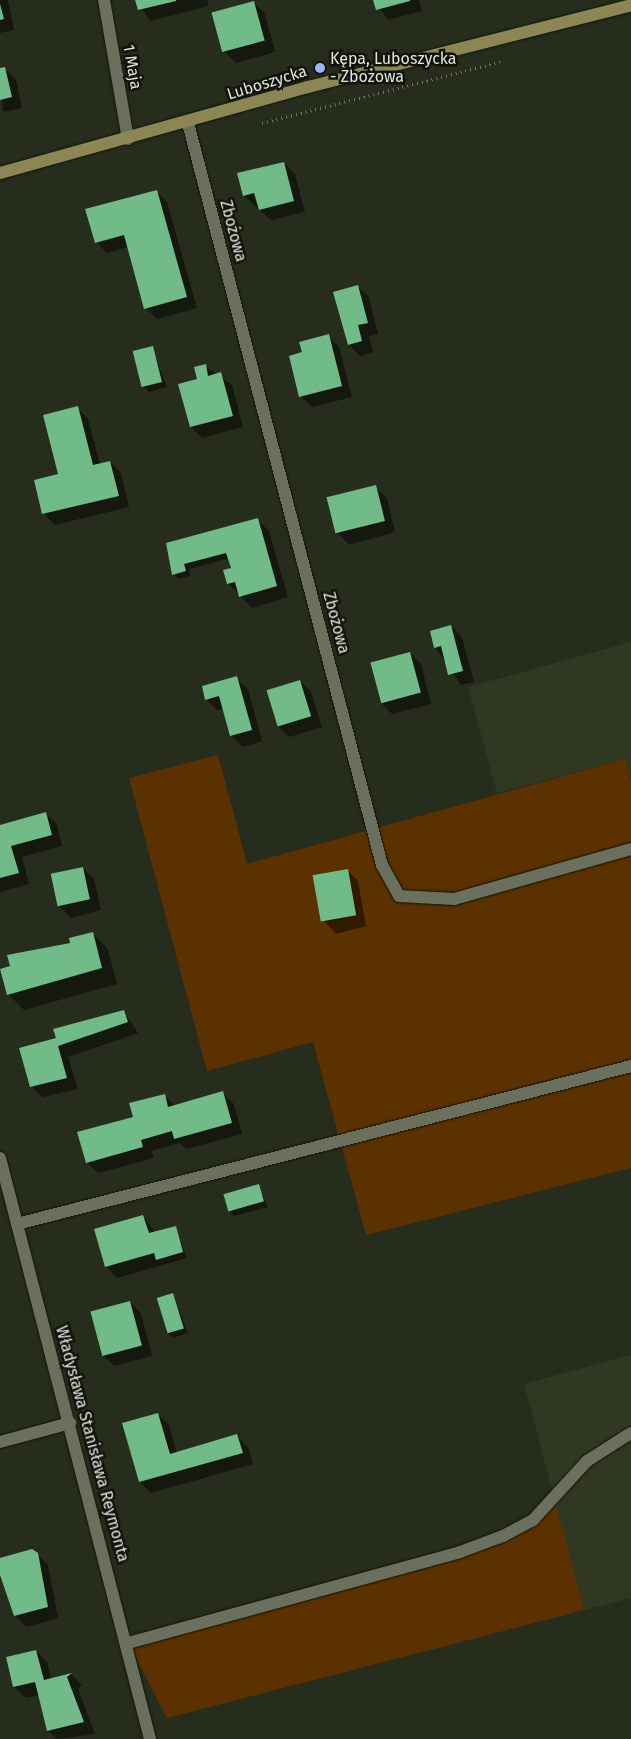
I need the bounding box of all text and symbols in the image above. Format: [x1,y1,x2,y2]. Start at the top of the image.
street label: 1 Maja [119,43,145,91]
place label: Kępa, Luboszycka - Zbożowa [330,49,457,87]
street label: Luboszycka [225,62,309,104]
marker: Kępa, Luboszycka - Zbożowa [314,62,326,74]
street label: Zbożowa [216,198,250,264]
street label: Zbożowa [319,590,353,656]
street label: Władysława Stanisława Reymonta [51,1324,133,1564]

